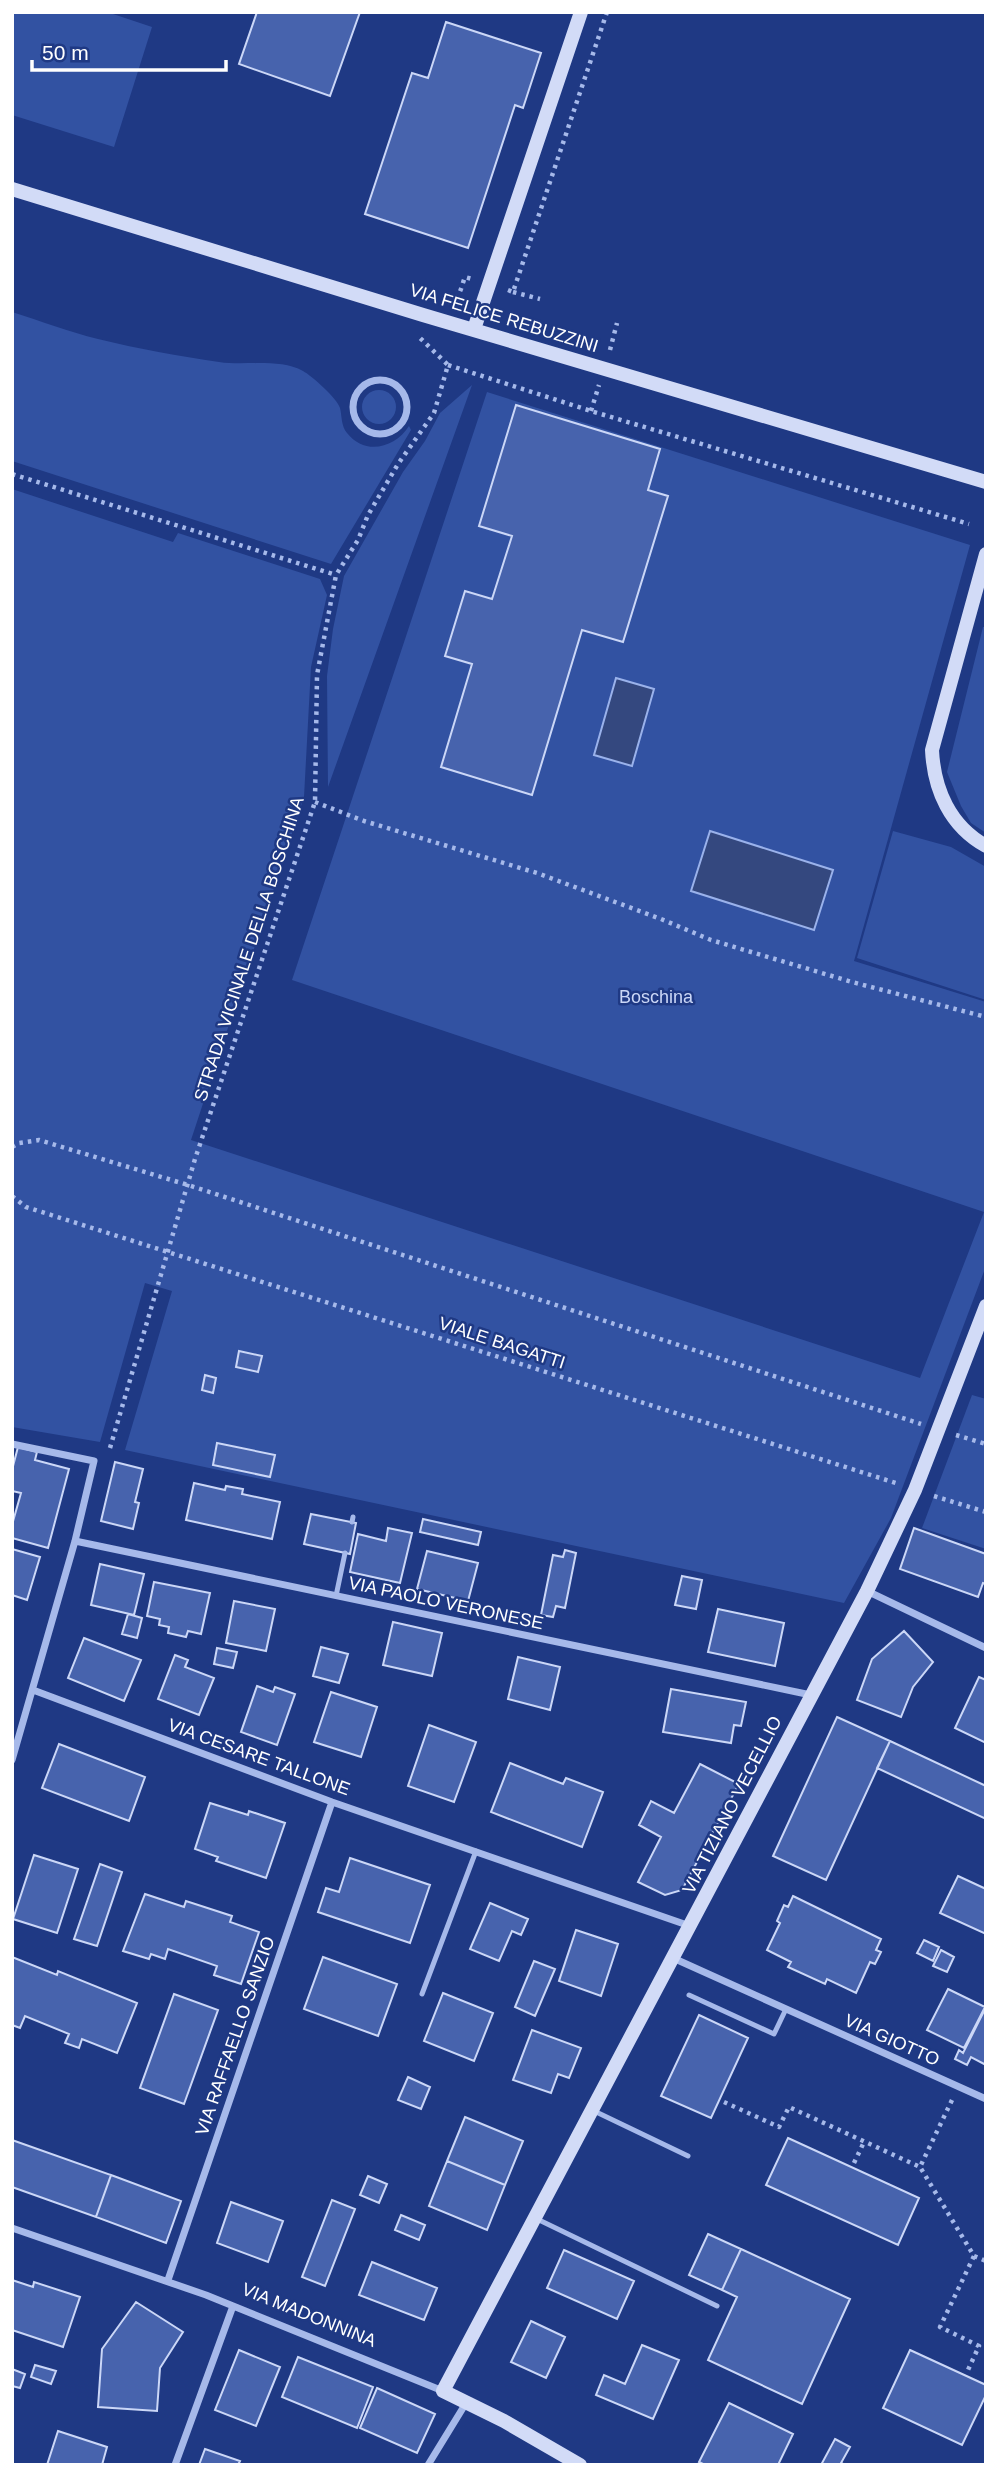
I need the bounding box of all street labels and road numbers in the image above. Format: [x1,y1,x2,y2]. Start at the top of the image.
street label: VIA FELICE REBUZZINI [407,280,601,356]
street label: STRADA VICINALE DELLA BOSCHINA [190,794,308,1104]
street label: VIALE BAGATTI [436,1313,568,1373]
street label: VIA PAOLO VERONESE [347,1573,545,1633]
street label: VIA TIZIANO VECELLIO [678,1713,786,1897]
street label: VIA CESARE TALLONE [165,1715,353,1799]
street label: VIA RAFFAELLO SANZIO [192,1934,278,2138]
street label: VIA GIOTTO [841,2010,943,2070]
street label: VIA MADONNINA [239,2279,379,2351]

